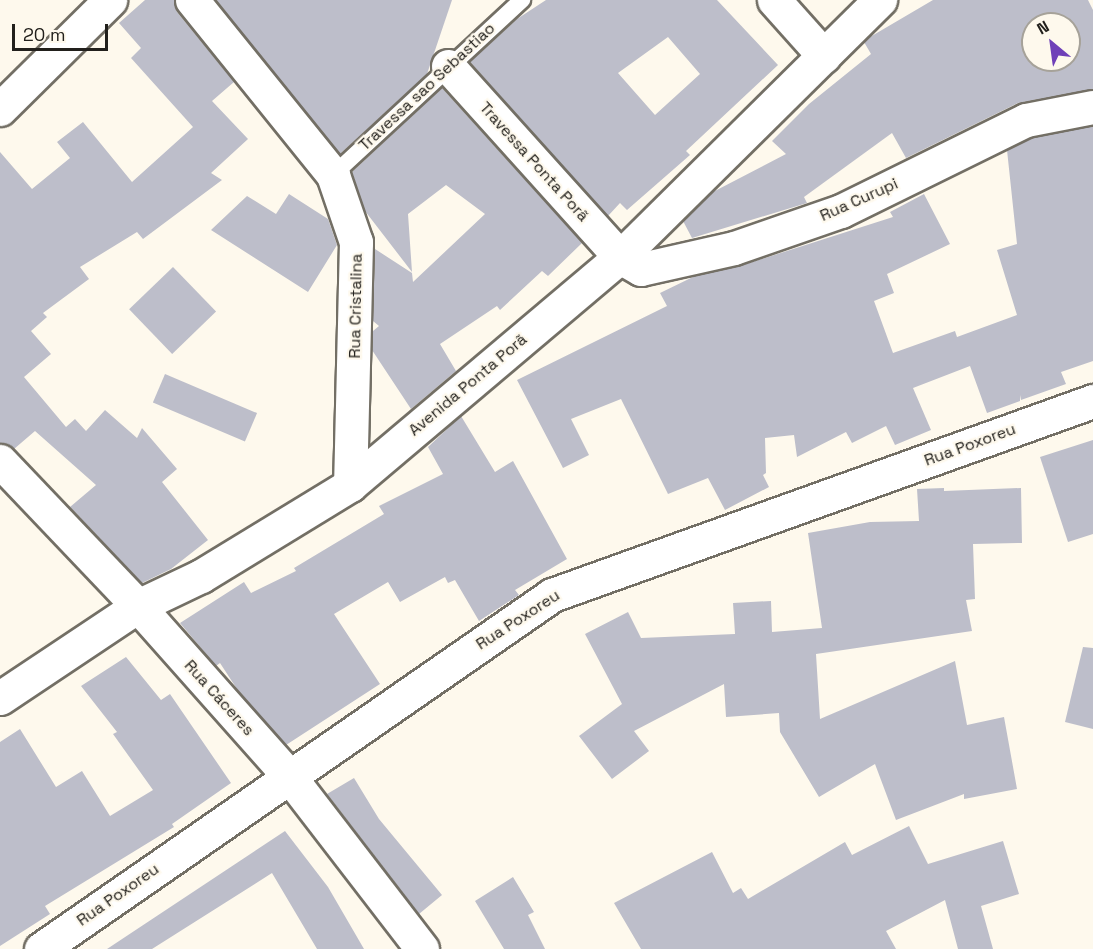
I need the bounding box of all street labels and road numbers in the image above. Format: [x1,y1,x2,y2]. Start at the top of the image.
street label: Travessa sao Sebastiao [355,19,499,155]
street label: Travessa Ponta Porã [475,98,593,226]
street label: Rua Curupi [817,174,901,226]
street label: Rua Cristalina [345,253,367,359]
street label: Avenida Ponta Porã [405,330,531,440]
street label: Rua Poxoreu [922,420,1018,470]
street label: Rua Poxoreu [473,586,563,654]
street label: Rua Cáceres [180,656,258,740]
street label: Rua Poxoreu [73,860,163,930]

